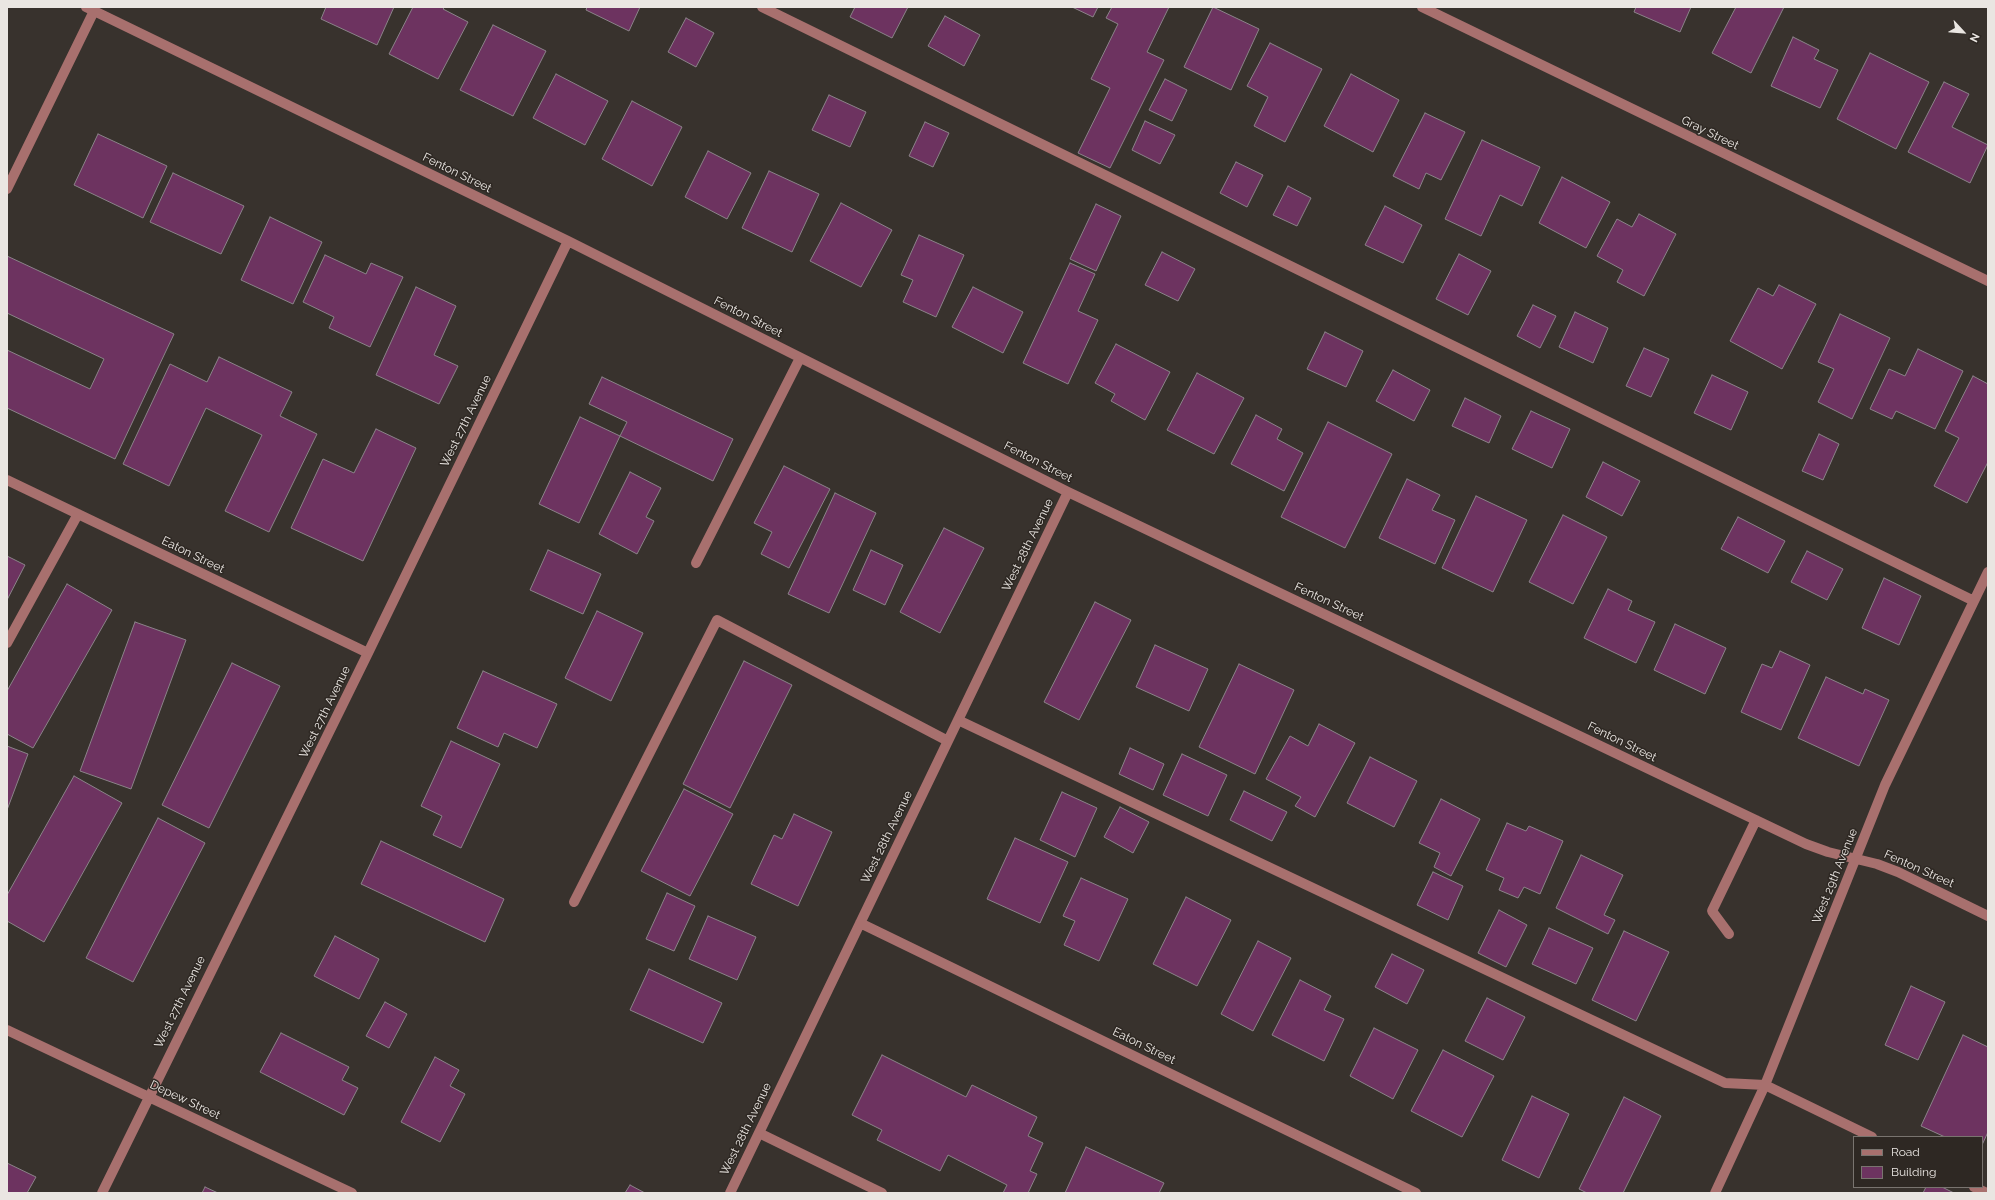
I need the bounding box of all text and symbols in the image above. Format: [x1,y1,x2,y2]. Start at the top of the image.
north arrow [1943,12,1983,52]
text: N [1967,31,1982,44]
street label: Gray Street [1679,113,1741,153]
street label: Fenton Street [420,150,494,196]
street label: Fenton Street [711,294,785,340]
street label: West 27th Avenue [437,373,495,469]
street label: Fenton Street [1001,439,1075,485]
street label: West 28th Avenue [999,496,1057,594]
street label: Eaton Street [159,534,227,576]
street label: Fenton Street [1292,580,1366,624]
street label: West 27th Avenue [296,664,354,760]
street label: Fenton Street [1585,719,1659,765]
street label: West 28th Avenue [858,788,916,886]
street label: West 29th Avenue [1809,826,1861,926]
street label: Fenton Street [1882,847,1956,891]
street label: West 27th Avenue [151,954,209,1050]
street label: Eaton Street [1110,1025,1178,1067]
street label: Depew Street [148,1077,222,1123]
street label: West 28th Avenue [717,1080,775,1178]
legend [1853,1136,1983,1188]
text: Road [1891,1145,1920,1159]
text: Building [1891,1165,1937,1179]

